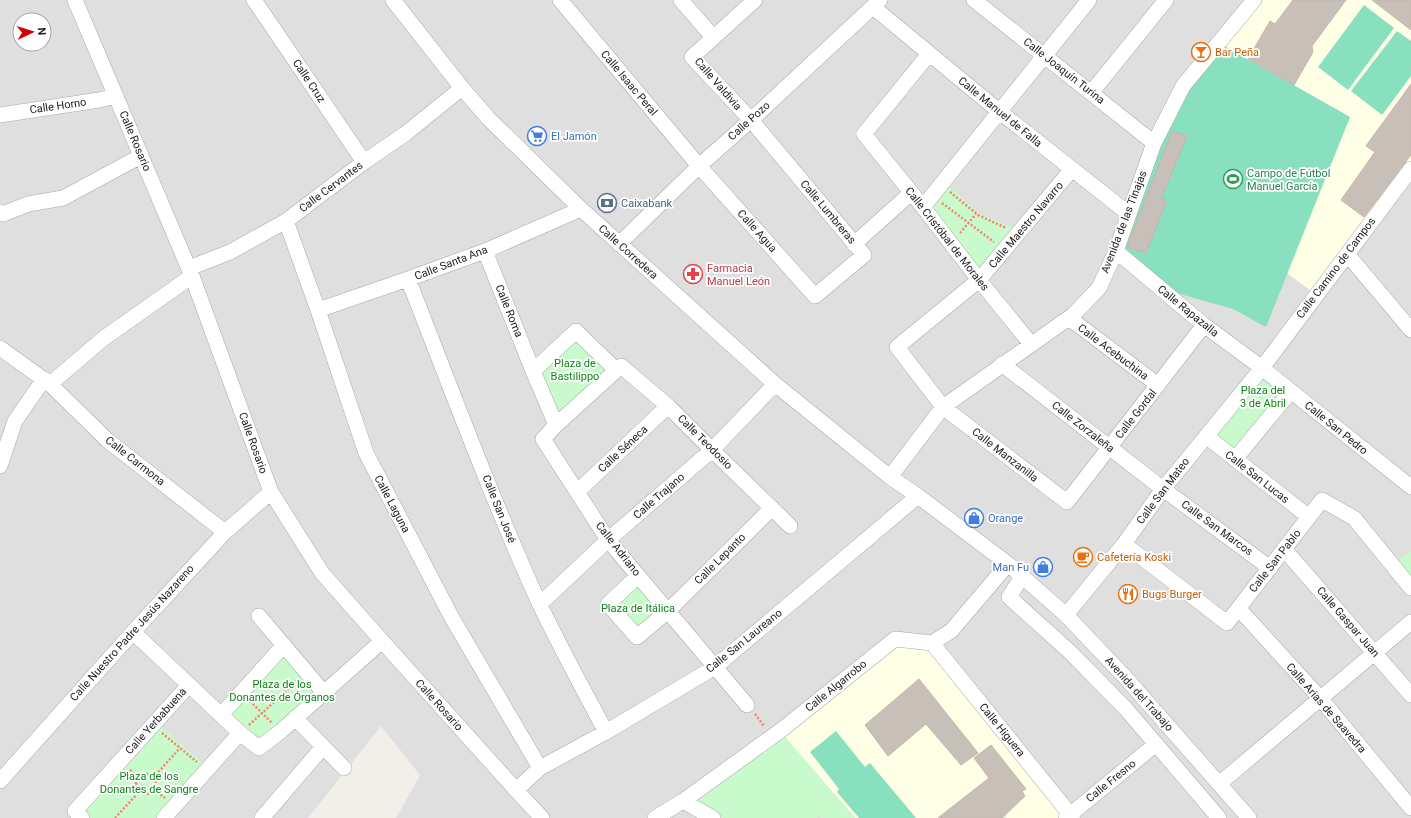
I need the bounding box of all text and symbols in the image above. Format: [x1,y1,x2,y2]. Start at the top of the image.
north arrow [12,12,52,52]
text: N [35,27,48,36]
street label: Calle Joaquín Turina [1021,35,1107,107]
bar icon: Bar Peña [1190,41,1212,63]
place label: Bar Peña [1215,46,1259,59]
street label: Calle Isaac Peral [598,48,660,118]
street label: Calle Valdivia [692,55,744,113]
street label: Calle Cruz [290,57,329,106]
street label: Calle Manuel de Falla [955,74,1045,150]
street label: Calle Horno [29,96,87,116]
street label: Calle Pozo [725,99,773,143]
street label: Calle Rosario [116,109,154,173]
supermarket icon: El Jamón [526,125,548,147]
place label: El Jamón [551,130,597,143]
street label: Calle Cervantes [297,159,366,215]
place label: Campo de Fútbol Manuel García [1247,167,1330,193]
sports icon: Campo de Fútbol Manuel García [1222,168,1244,190]
street label: Avenida de las Tinajas [1098,169,1150,275]
street label: Calle Lumbreras [798,177,859,247]
street label: Calle Maestro Navarro [986,179,1066,271]
street label: Calle Cristóbal de Morales [902,185,992,294]
bank icon: Caixabank [596,192,618,214]
place label: Caixabank [621,197,672,210]
street label: Calle Agua [735,207,779,255]
street label: Calle Camino de Campos [1294,215,1378,321]
street label: Calle Corredera [596,222,660,282]
street label: Calle Santa Ana [413,243,489,283]
place label: Farmacia Manuel León [707,262,770,288]
pharmacy icon: Farmacia Manuel León [682,263,704,285]
street label: Calle Rapazalla [1155,282,1221,340]
street label: Calle Roma [493,283,525,339]
street label: Calle Acebuchina [1075,321,1151,383]
park label: Plaza de Bastilippo [551,357,599,383]
park label: Plaza del 3 de Abril [1240,384,1286,410]
street label: Calle Gordal [1113,387,1159,441]
street label: Calle Zorzaleña [1049,399,1117,455]
street label: Calle San Pedro [1302,399,1370,457]
street label: Calle Rosario [236,410,270,476]
street label: Calle Teodosio [675,412,735,472]
street label: Calle Séneca [596,423,651,475]
street label: Calle Manzanilla [969,425,1041,485]
street label: Calle Carmona [103,434,167,488]
street label: Calle San Lucas [1222,448,1292,506]
street label: Calle San Mateo [1134,455,1192,527]
street label: Calle Trajano [631,470,687,522]
street label: Calle Laguna [371,473,413,535]
street label: Calle San José [479,473,519,545]
street label: Calle San Marcos [1179,498,1256,559]
shop icon: Orange [963,507,985,529]
place label: Orange [988,512,1023,525]
street label: Calle Adriano [593,519,643,579]
street label: Calle San Pablo [1246,527,1304,595]
street label: Calle Lepanto [692,531,748,587]
cafe icon: Cafetería Koski [1072,546,1094,568]
place label: Cafetería Koski [1097,551,1171,564]
shop icon: Man Fu [1032,556,1054,578]
place label: Man Fu [993,561,1029,574]
street label: Calle Nuestro Padre Jesús Nazareno [67,562,197,704]
restaurant icon: Bugs Burger [1117,583,1139,605]
street label: Calle Gaspar Juan [1314,584,1382,660]
place label: Bugs Burger [1142,588,1202,601]
park label: Plaza de Itálica [601,602,675,615]
street label: Calle San Laureano [703,606,785,676]
street label: Avenida del Trabajo [1102,654,1176,734]
street label: Calle Algarrobo [803,657,869,715]
street label: Calle Arias de Saavedra [1283,660,1369,756]
street label: Calle Rosario [413,677,465,733]
park label: Plaza de los Donantes de Órganos [229,678,335,704]
street label: Calle Yerbabuena [123,685,189,757]
street label: Calle Higuera [976,701,1028,759]
street label: Calle Fresno [1083,757,1139,805]
park label: Plaza de los Donantes de Sangre [100,770,198,796]

